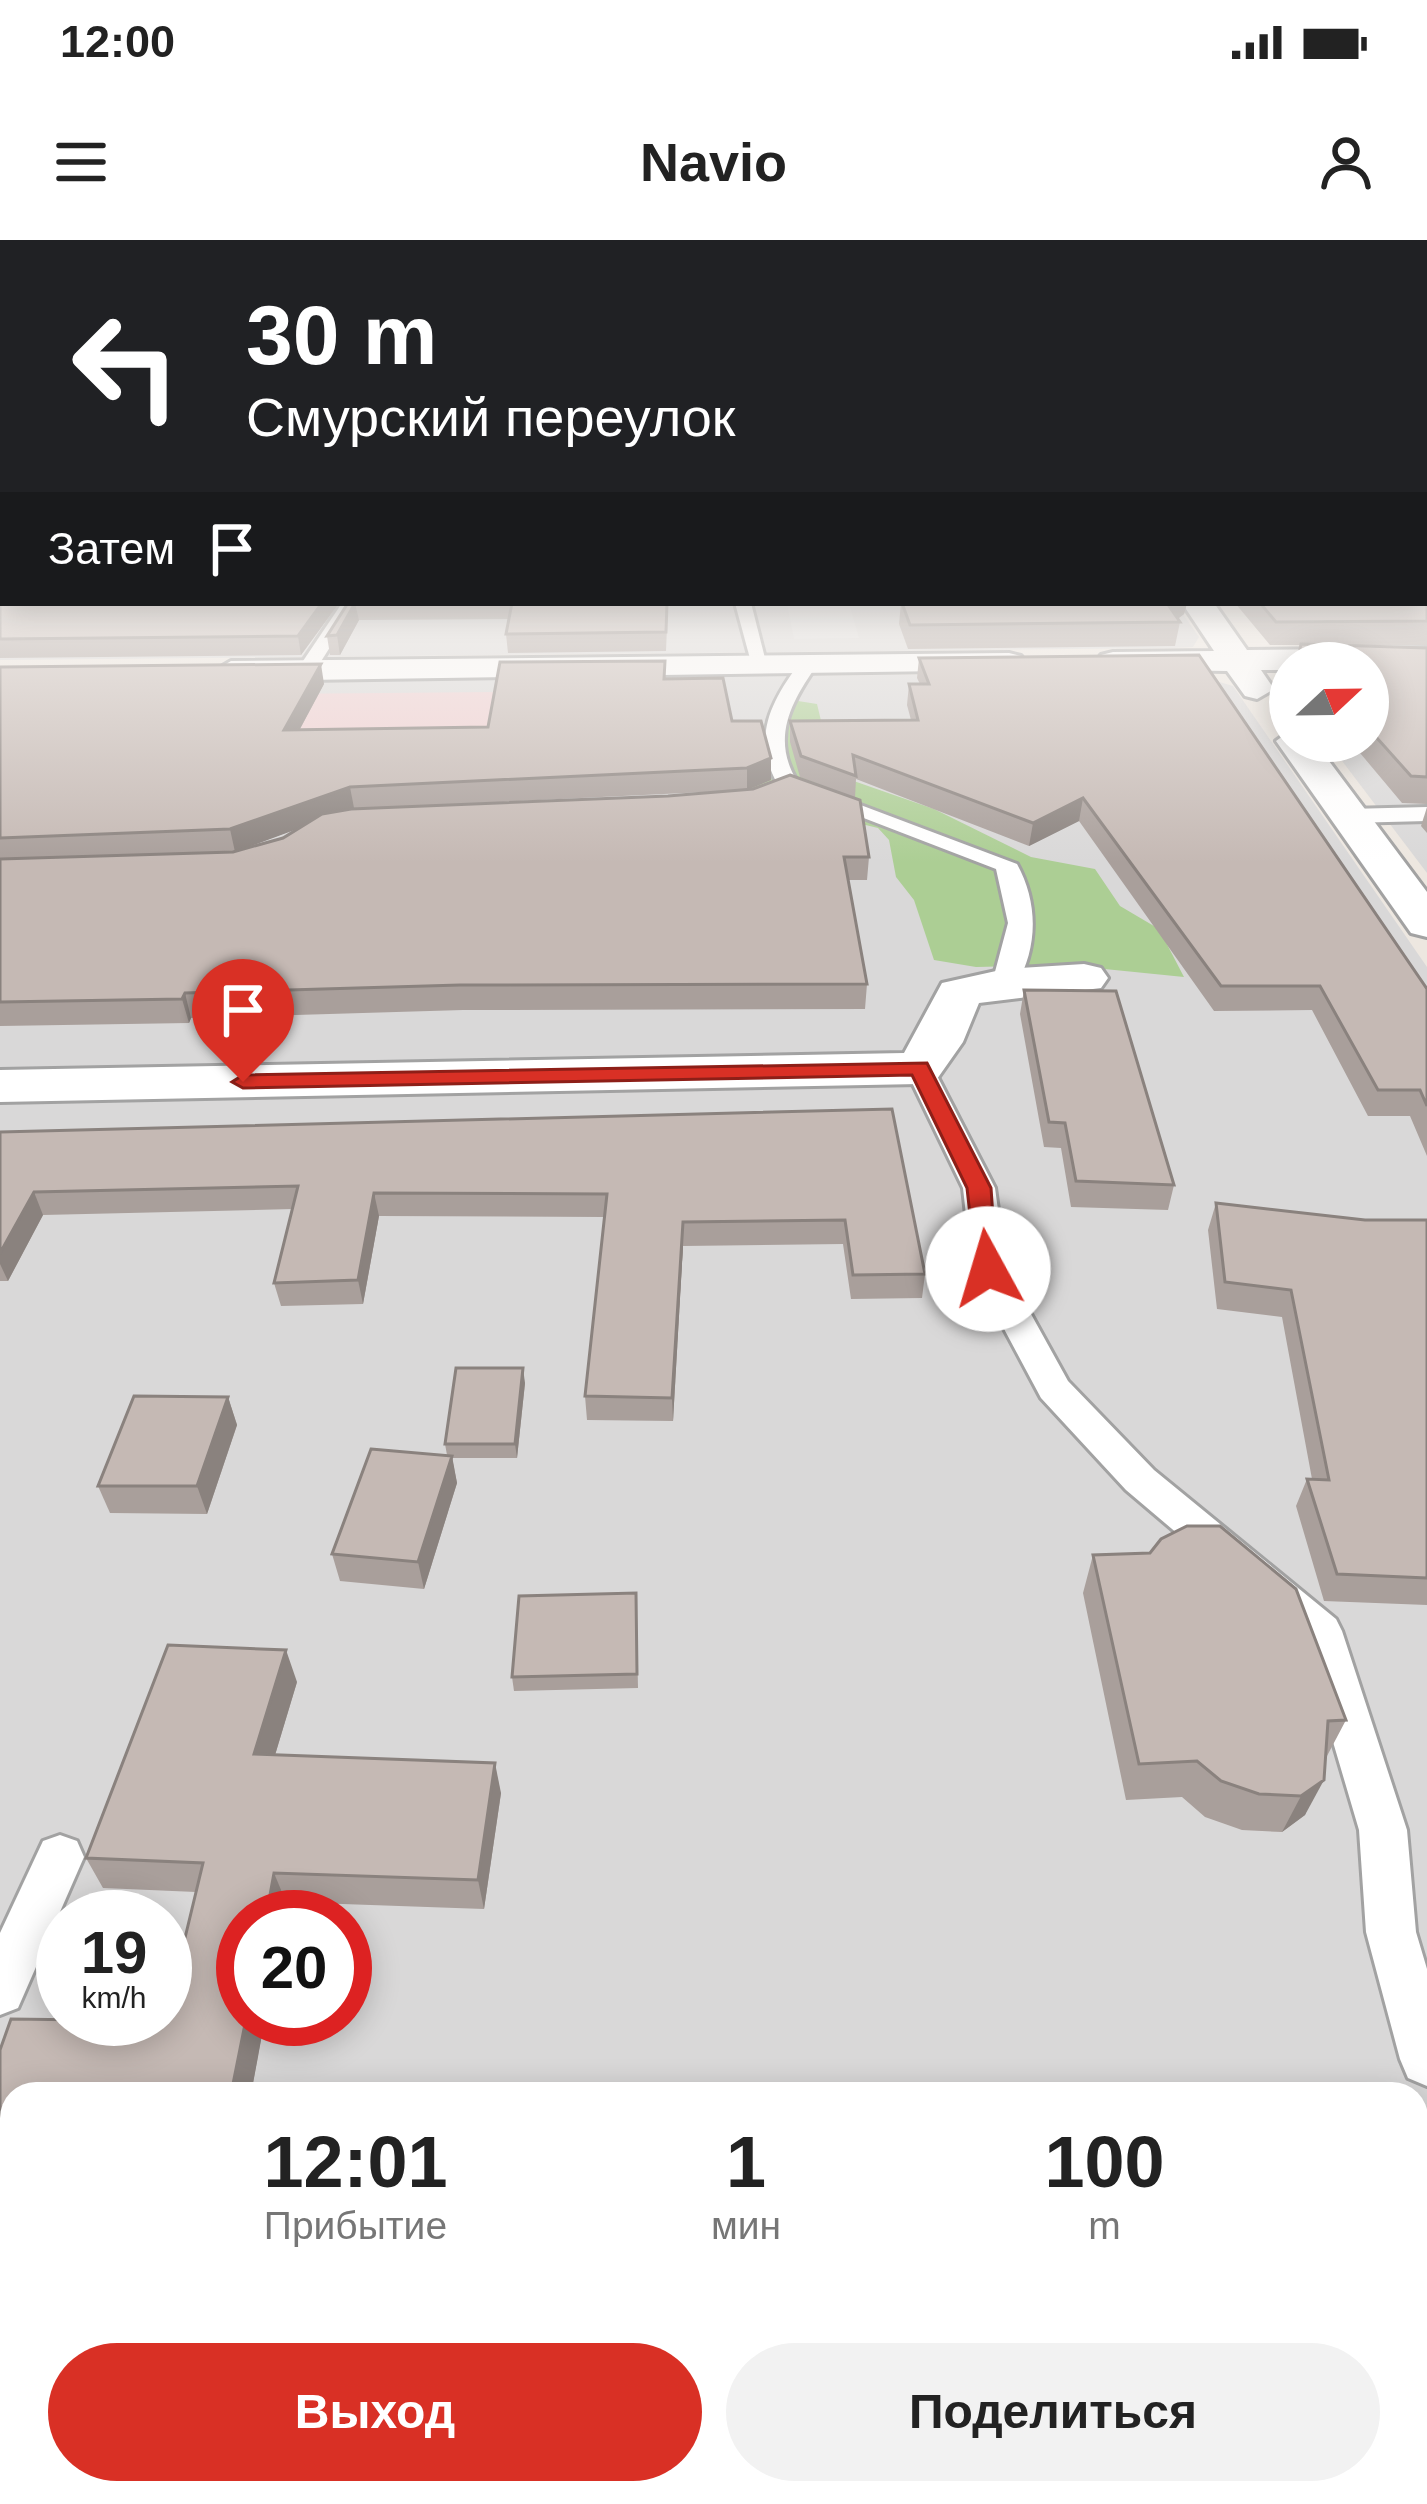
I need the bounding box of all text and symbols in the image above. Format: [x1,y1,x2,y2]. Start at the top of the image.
text: 12:00 [60,16,175,67]
icon: menu [48,129,114,195]
icon: person [1313,129,1379,195]
text: Navio [640,132,787,192]
icon: left [48,288,204,444]
text: 30 m [246,288,437,382]
text: Смурский переулок [246,387,735,447]
icon: arrive [199,516,265,582]
text: Затем [48,523,175,574]
north arrow [1269,642,1389,762]
map controls [1269,642,1389,762]
pin [192,959,294,1082]
icon: arrive [210,977,276,1043]
position arrow [925,1206,1051,1332]
speed limit sign: 20 [216,1890,372,2046]
text: 19 [81,1919,147,1986]
text: km/h [81,1981,147,2014]
text: 12:01 [263,2122,448,2202]
text: 1 [726,2122,766,2202]
text: 100 [1044,2122,1165,2202]
text: Прибытие [264,2204,447,2247]
text: мин [711,2204,781,2247]
text: m [1088,2204,1121,2247]
button: Выход [48,2343,702,2481]
button: Поделиться [726,2343,1380,2481]

